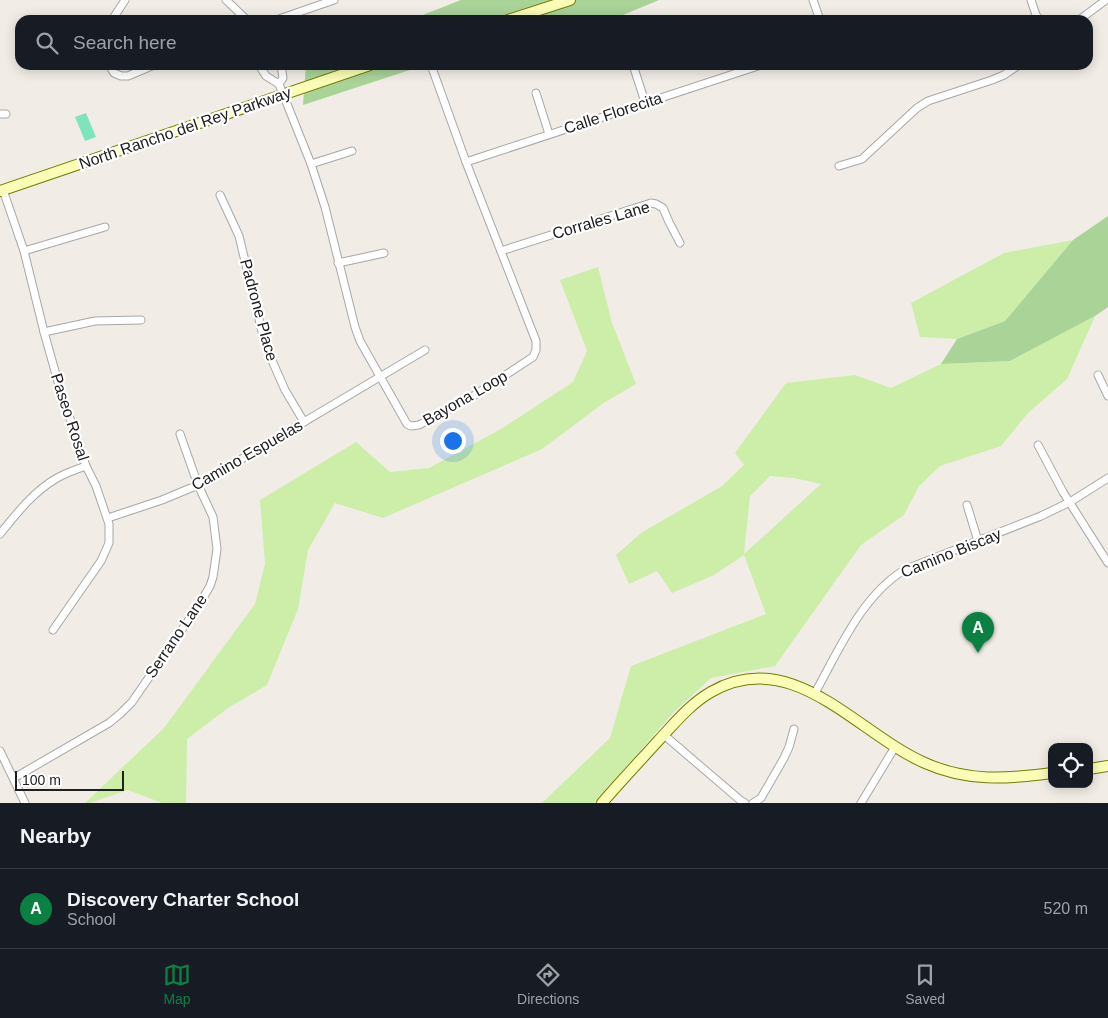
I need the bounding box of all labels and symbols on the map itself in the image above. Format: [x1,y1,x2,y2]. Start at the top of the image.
street label: North Rancho del Rey Parkway [77,84,293,172]
street label: Calle Florecita [562,89,664,137]
street label: Corrales Lane [550,198,652,242]
street label: Padrone Place [237,257,281,363]
street label: Bayona Loop [420,367,510,429]
street label: Paseo Rosal [48,371,92,463]
street label: Camino Espuelas [188,416,306,494]
your location [440,428,466,454]
street label: Camino Biscay [898,525,1004,581]
street label: Serrano Lane [142,591,210,681]
pin: A [962,612,994,653]
scale bar [15,768,124,791]

